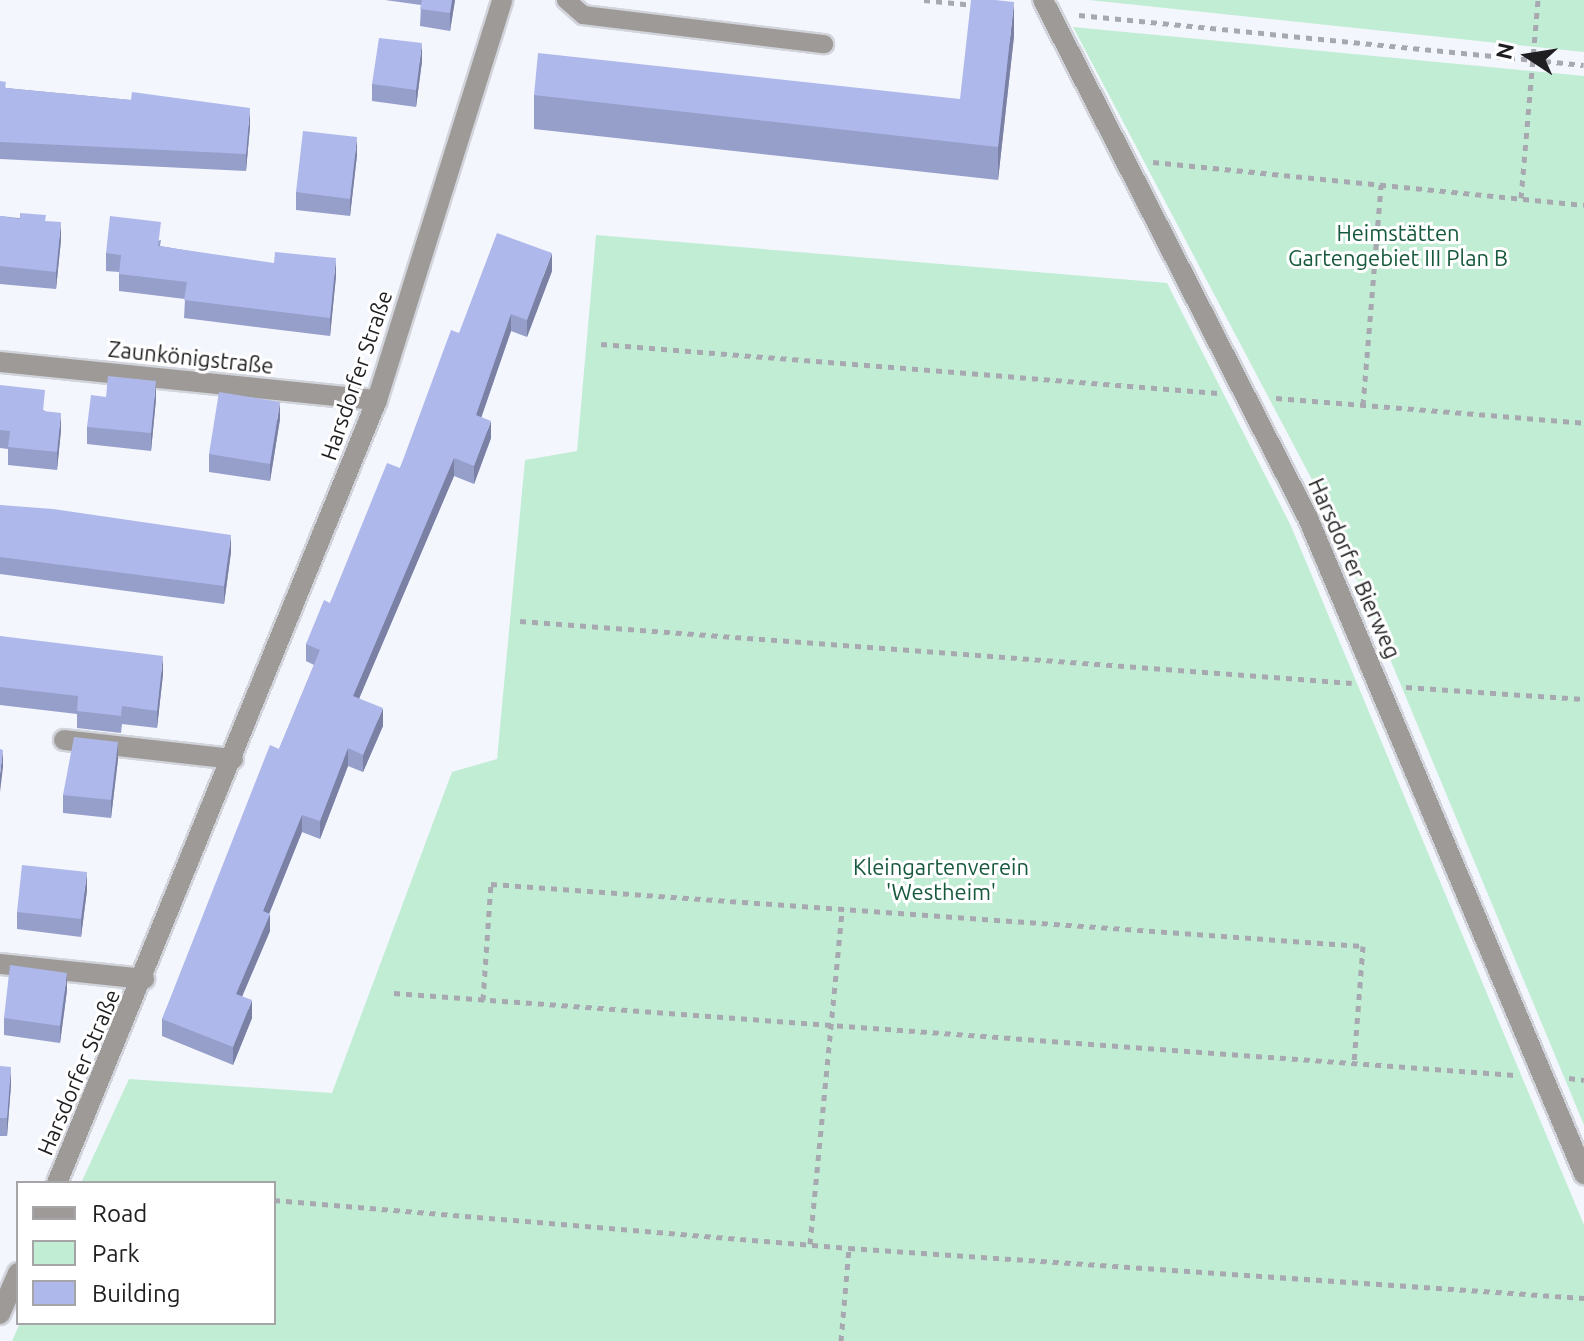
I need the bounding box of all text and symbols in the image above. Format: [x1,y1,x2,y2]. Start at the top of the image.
north arrow [1488,16,1568,96]
text: N [1490,40,1518,62]
park label: Heimstätten Gartengebiet III Plan B [1288,219,1508,270]
street label: Harsdorfer Straße [315,287,397,463]
street label: Zaunkönigstraße [107,335,275,379]
street label: Harsdorfer Bierweg [1303,474,1407,662]
park label: Kleingartenverein 'Westheim' [853,853,1029,904]
street label: Harsdorfer Straße [31,985,125,1159]
legend [16,1181,276,1325]
text: Road [92,1200,147,1227]
text: Park [92,1240,140,1267]
text: Building [92,1280,180,1307]

